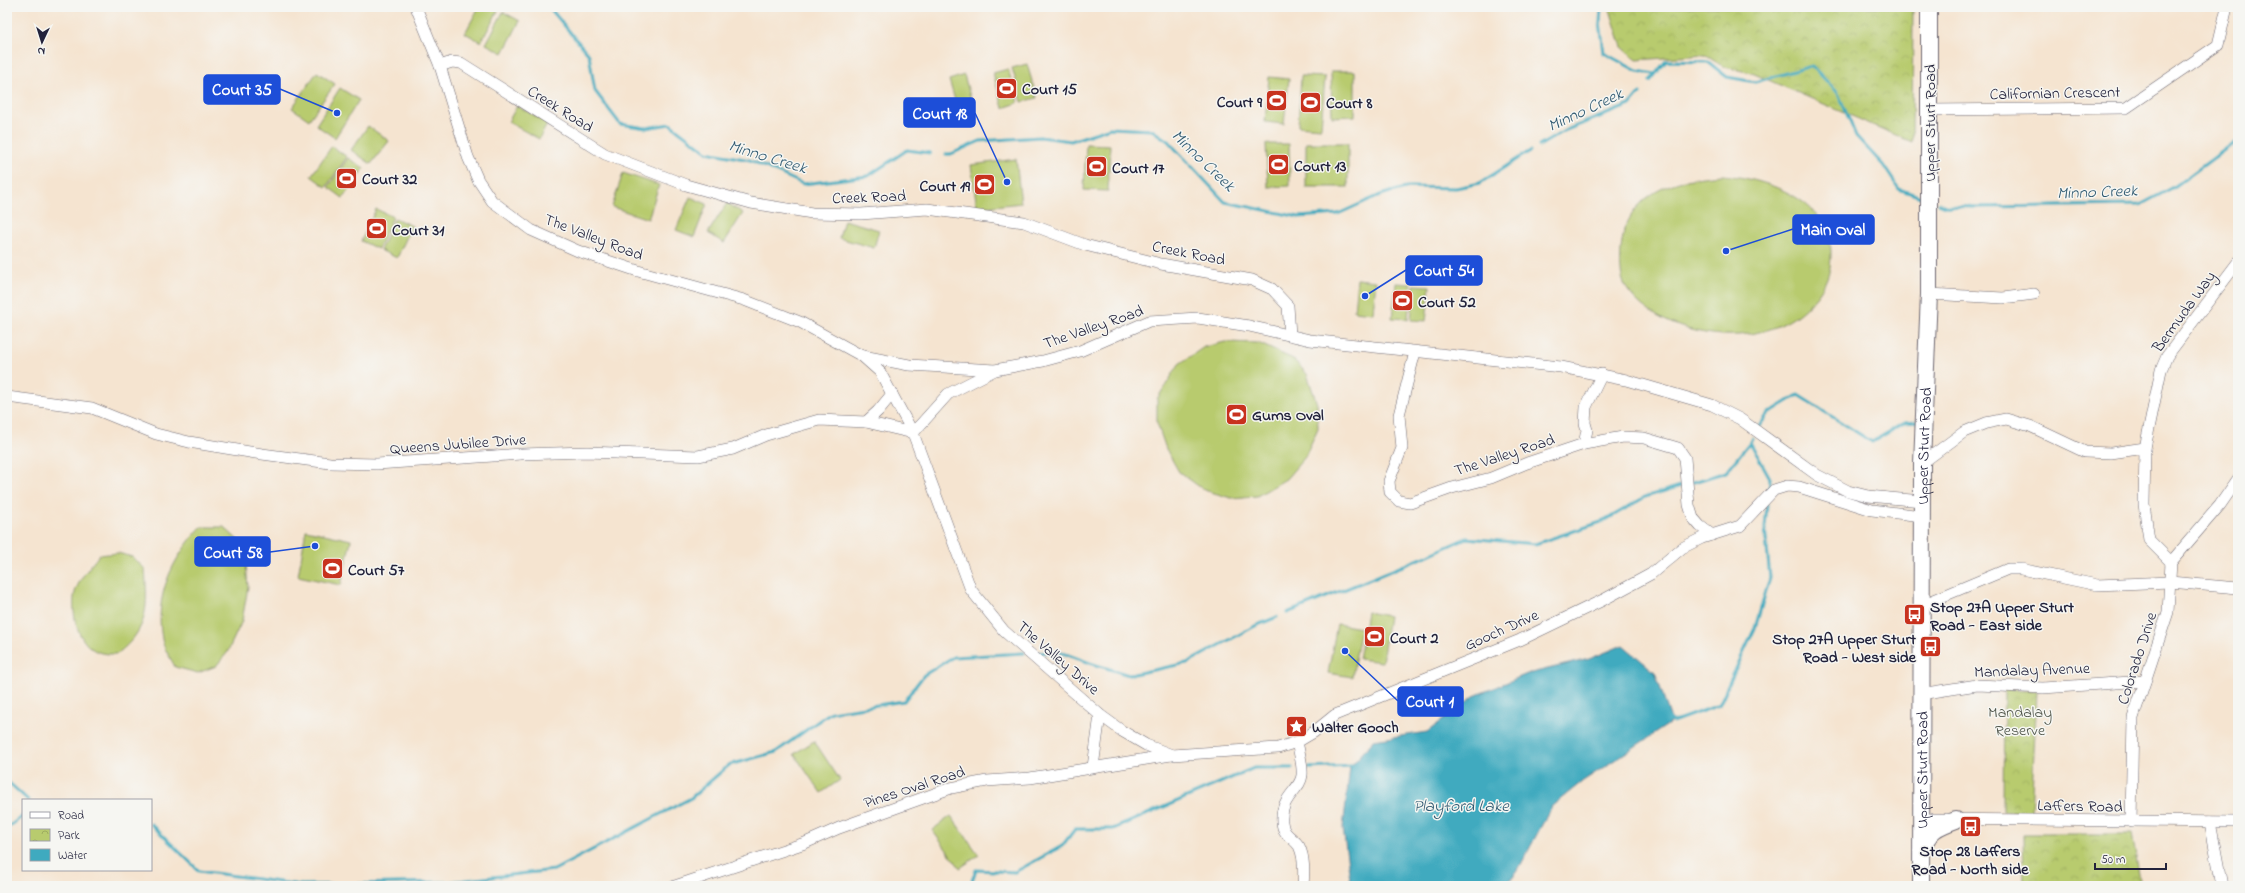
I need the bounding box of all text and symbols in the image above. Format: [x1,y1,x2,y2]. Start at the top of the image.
north arrow [22,22,62,62]
text: N [37,43,46,59]
street label: Upper Sturt Road [1919,64,1943,182]
callout: Court 35 [204,75,280,104]
sports icon: Court 15 [993,75,1019,101]
text: Court 35 [212,78,272,103]
place label: Court 15 [1022,78,1078,102]
street label: Creek Road [522,80,598,139]
water label: Minno Creek [1544,81,1629,139]
street label: Californian Crescent [1990,81,2121,107]
sports icon: Court 9 [1264,88,1290,114]
sports icon: Court 8 [1298,89,1324,115]
place label: Court 9 [1217,91,1262,115]
place label: Court 8 [1326,92,1373,116]
callout: Court 18 [904,98,975,127]
text: Court 18 [913,102,968,127]
water label: Minno Creek [1165,124,1242,199]
water label: Minno Creek [725,134,811,182]
sports icon: Court 13 [1265,152,1291,178]
sports icon: Court 17 [1084,154,1110,180]
place label: Court 13 [1294,155,1347,179]
place label: Court 17 [1112,157,1165,181]
sports icon: Court 32 [333,165,359,191]
place label: Court 32 [362,168,417,192]
sports icon: Court 19 [972,172,998,198]
place label: Court 19 [920,175,970,199]
water label: Minno Creek [2056,179,2139,206]
street label: Creek Road [832,185,906,211]
street label: The Valley Road [540,208,646,268]
callout: Main Oval [1793,215,1874,244]
sports icon: Court 31 [364,216,390,242]
text: Main Oval [1801,218,1866,243]
place label: Court 31 [392,219,445,243]
street label: Creek Road [1150,235,1227,273]
callout: Court 54 [1406,256,1482,285]
text: Court 54 [1414,259,1475,284]
street label: Bermuda Way [2146,266,2223,359]
sports icon: Court 52 [1389,288,1415,314]
place label: Court 52 [1418,291,1476,315]
street label: The Valley Road [1040,300,1147,356]
street label: Upper Sturt Road [1912,387,1939,505]
sports icon: Gums Oval [1224,401,1250,427]
place label: Gums Oval [1252,404,1324,428]
street label: Queens Jubilee Drive [389,428,528,462]
street label: The Valley Road [1451,428,1558,483]
callout: Court 58 [195,537,270,566]
text: Court 58 [203,541,263,566]
sports icon: Court 57 [320,556,346,582]
place label: Court 57 [348,559,405,583]
place label: Stop 27A Upper Sturt Road - East side [1929,596,2074,638]
bus stop icon: Stop 27A Upper Sturt Road - East side [1902,602,1928,628]
street label: Gooch Drive [1461,604,1543,658]
street label: Colorado Drive [2112,608,2164,708]
street label: The Valley Drive [1011,616,1105,702]
sports icon: Court 2 [1361,624,1387,650]
place label: Court 2 [1390,627,1439,651]
place label: Stop 27A Upper Sturt Road - West side [1772,628,1917,670]
bus stop icon: Stop 27A Upper Sturt Road - West side [1918,634,1944,660]
street label: Mandalay Avenue [1974,657,2091,685]
callout: Court 1 [1398,687,1463,716]
text: Court 1 [1406,690,1455,715]
park label: Mandalay Reserve [1988,701,2052,743]
street label: Upper Sturt Road [1911,711,1935,829]
place icon: Walter Gooch [1284,713,1310,739]
place label: Walter Gooch [1312,716,1399,740]
street label: Pines Oval Road [861,760,968,816]
water label: Playford Lake [1413,794,1510,820]
street label: Laffers Road [2037,794,2123,820]
legend [22,799,152,871]
text: Road [58,807,84,825]
bus stop icon: Stop 28 Laffers Road - North side [1957,813,1983,839]
text: Park [58,827,80,845]
place label: Stop 28 Laffers Road - North side [1910,840,2029,882]
scale bar [2095,845,2166,871]
text: Water [58,847,87,865]
text: 50 m [2101,851,2125,869]

